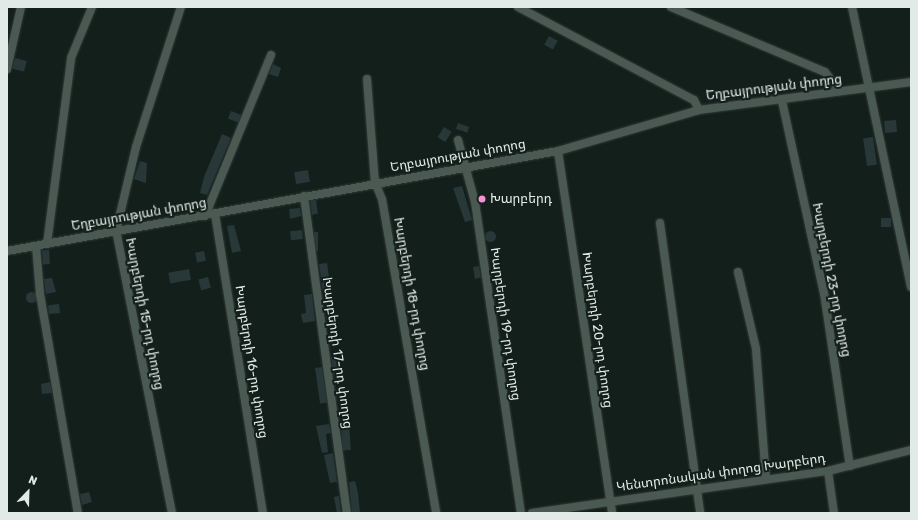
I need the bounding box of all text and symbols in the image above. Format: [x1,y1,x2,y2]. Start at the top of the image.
street label: Եղբայրության փողոց [705,72,843,104]
street label: Եղբայրության փողոց [389,136,527,176]
place label: Խարբերդ [490,191,552,207]
marker: Խարբերդ [477,194,487,204]
street label: Եղբայրության փողոց [70,195,208,235]
street label: Խարբերդի 23-րդ փողոց [808,202,854,358]
street label: Խարբերդի 18-րդ փողոց [390,216,432,372]
street label: Խարբերդի 15-րդ փողոց [122,237,166,391]
street label: Խարբերդի 19-րդ փողոց [487,246,523,402]
street label: Խարբերդի 20-րդ փողոց [578,251,616,409]
street label: Խարբերդի 17-րդ փողոց [319,276,355,430]
street label: Խարբերդի 16-րդ փողոց [231,284,271,440]
street label: Կենտրոնական փողոց Խարբերդ [616,451,826,495]
north arrow [8,472,48,512]
text: N [27,473,39,488]

